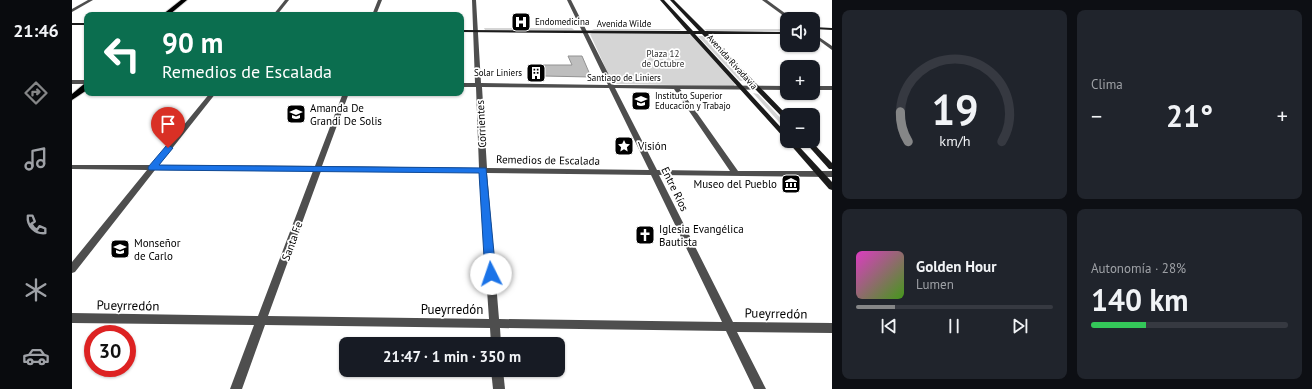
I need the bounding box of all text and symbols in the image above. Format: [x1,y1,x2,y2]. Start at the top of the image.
hospital icon: Endomedicina [510,11,532,33]
map controls [780,12,820,148]
button: sound [780,12,820,52]
place label: Endomedicina [535,16,589,27]
street label: Avenida Wilde [597,18,652,29]
text: 21:46 [13,19,59,42]
text: 90 m [162,24,223,61]
icon: left [96,28,148,80]
street label: Avenida Rivadavia [705,32,760,91]
park label: Plaza 12 de Octubre [642,48,685,69]
text: Remedios de Escalada [162,60,332,83]
button: + [780,60,820,100]
building icon: Solar Liniers [525,62,547,84]
place label: Solar Liniers [474,67,522,78]
street label: Santiago de Liniers [587,72,661,83]
text: Clima [1091,76,1123,93]
icon: directions [22,79,50,107]
text: 19 [931,83,978,136]
school or university icon: Instituto Superior Educacion y Trabajo [630,90,652,112]
place label: Instituto Superior Educacion y Trabajo [655,90,731,111]
text: 21° [1166,96,1213,135]
street label: Corrientes [473,99,489,148]
place label: Amanda De Grandi De Solis [310,101,382,128]
text: − [1091,102,1102,130]
text: + [1277,102,1288,130]
school or university icon: Amanda De Grandi De Solis [285,103,307,125]
pin [151,107,185,148]
button: − [780,108,820,148]
icon: arrive [157,113,179,135]
text: km/h [939,131,970,150]
place icon: Visión [613,135,635,157]
place label: Visión [637,139,667,153]
icon: music [22,145,50,173]
street label: Remedios de Escalada [496,152,600,168]
street label: Entre Ríos [658,164,692,214]
museum icon: Museo del Pueblo [780,173,802,195]
place label: Museo del Pueblo [693,177,777,191]
icon: phone [22,211,50,239]
street label: Santa Fe [278,219,306,263]
place label: Iglesia Evangélica Bautista [659,222,744,249]
church icon: Iglesia Evangélica Bautista [634,224,656,246]
place label: Monseñor de Carlo [134,236,181,263]
school or university icon: Monseñor de Carlo [109,238,131,260]
position arrow [470,253,512,295]
text: Golden Hour [916,257,996,276]
text: Autonomía · 28% [1091,260,1186,277]
icon: climate [22,276,50,304]
text: Lumen [916,276,954,293]
text: 140 km [1091,280,1189,319]
street label: Pueyrredón [96,296,159,315]
street label: Pueyrredón [421,301,483,318]
street label: Pueyrredón [744,304,807,323]
icon: previous [878,315,900,337]
icon: pause [943,315,965,337]
icon: next [1009,315,1031,337]
speed limit sign: 30 [84,325,136,377]
icon: car [22,342,50,370]
text: 21:47 · 1 min · 350 m [383,347,521,366]

